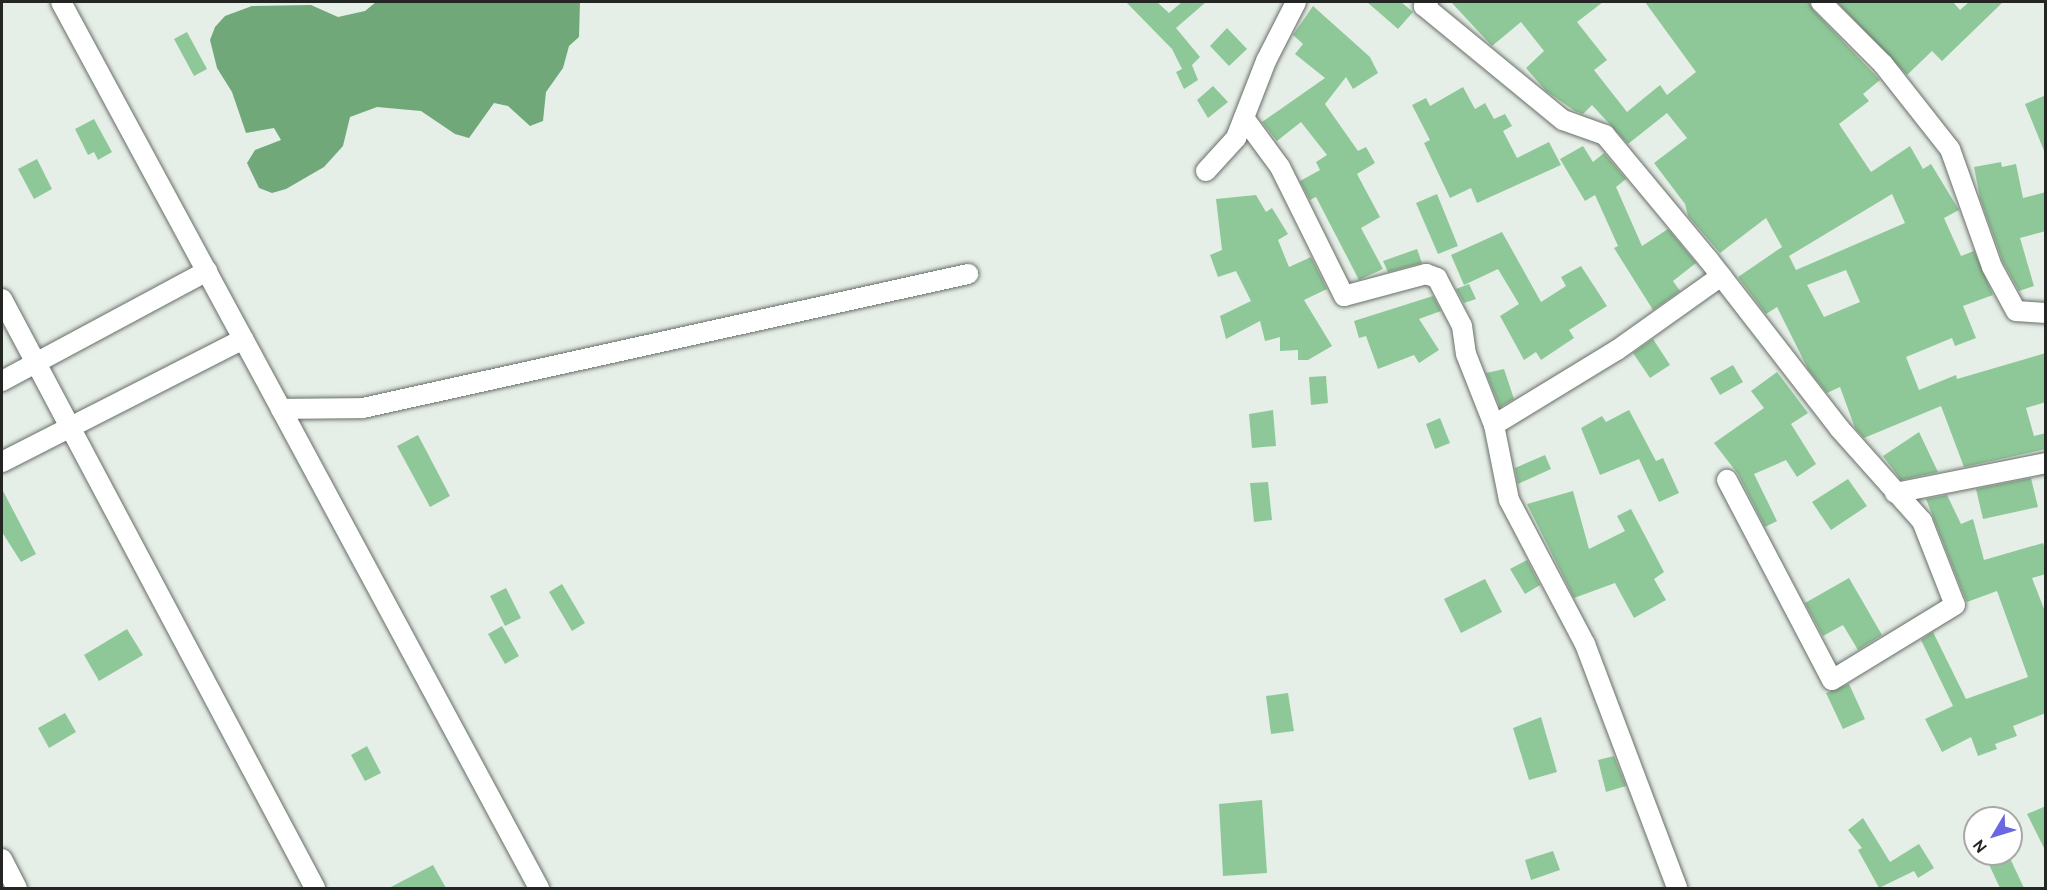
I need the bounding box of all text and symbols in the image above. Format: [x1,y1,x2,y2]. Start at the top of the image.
north arrow [1963,806,2023,866]
text: N [1969,836,1991,856]

